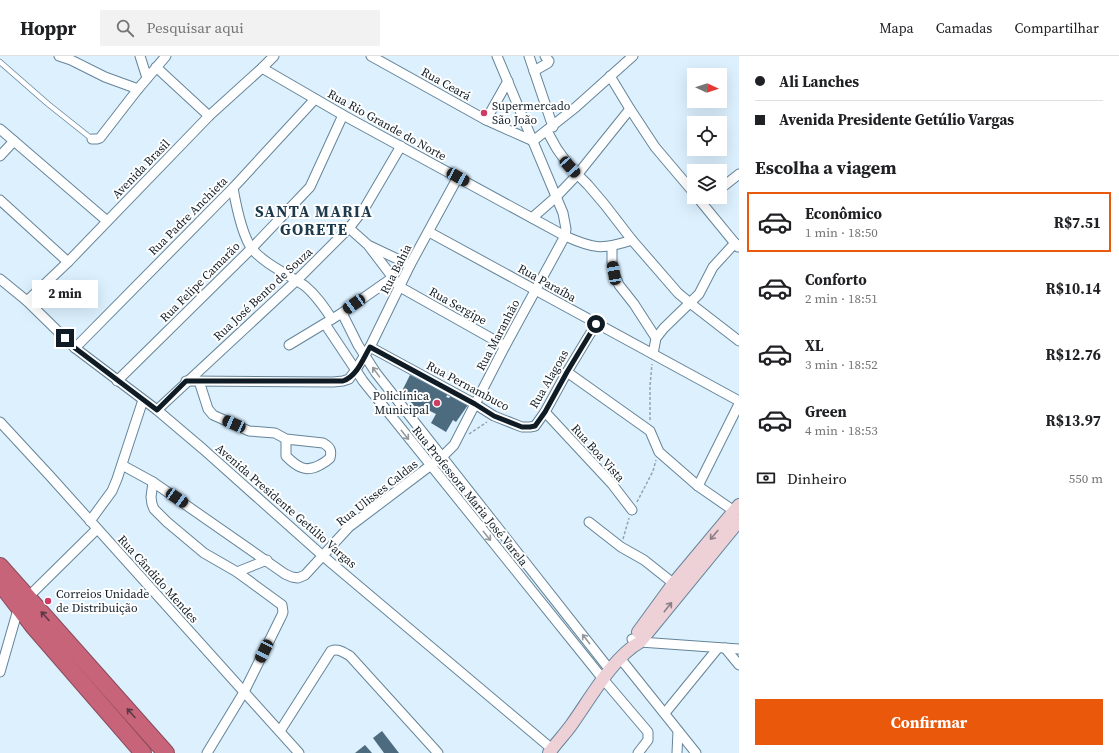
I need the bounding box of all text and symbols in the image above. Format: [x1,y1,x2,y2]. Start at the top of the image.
search box [100,10,380,46]
text: Hoppr [20,15,76,41]
icon: search [114,17,136,39]
text: Pesquisar aqui [146,17,244,38]
text: Mapa [879,18,914,38]
text: Camadas [936,18,992,38]
text: Compartilhar [1014,18,1099,38]
street label: Rua Ceará [418,64,474,105]
north arrow [687,68,727,108]
map controls [687,68,727,204]
text: Ali Lanches [779,71,859,92]
street label: Rua Rio Grande do Norte [325,86,449,164]
place label: Supermercado São João [492,98,571,128]
marker: Supermercado São João [479,108,489,118]
text: Avenida Presidente Getúlio Vargas [779,109,1014,130]
button: locate [687,116,727,156]
street label: Avenida Brasil [109,136,174,202]
car [558,154,582,180]
text: Escolha a viagem [755,155,897,180]
button: layers [687,164,727,204]
car [445,166,471,188]
street label: Rua Padre Anchieta [145,172,232,259]
district label: SANTA MARIA GORETE [255,200,373,240]
text: Econômico [805,203,882,224]
icon: car [757,204,793,240]
text: R$7.51 [1054,212,1101,233]
text: 1 min · 18:50 [805,224,878,241]
street label: Rua Felipe Camarão [156,238,244,326]
street label: Rua Bahia [377,240,416,297]
street label: Rua José Bento de Souza [210,243,317,344]
street label: Rua Paraíba [515,260,580,306]
car [606,260,622,286]
text: Conforto [805,269,867,290]
icon: car [757,270,793,306]
text: R$10.14 [1046,278,1101,299]
callout: 2 min [32,280,98,308]
street label: Rua Sergipe [426,284,490,328]
text: 2 min [48,285,82,302]
text: 2 min · 18:51 [805,290,878,307]
car [341,292,367,316]
street label: Rua Maranhão [473,296,524,373]
route start [587,315,605,333]
route end [56,329,74,347]
text: XL [805,335,824,356]
icon: car [757,336,793,372]
text: R$12.76 [1046,344,1101,365]
street label: Rua Alagoas [526,347,572,411]
text: 3 min · 18:52 [805,356,878,373]
street label: Rua Pernambuco [424,357,513,415]
one-way arrow [372,367,380,378]
place label: Policlínica Municipal [373,388,430,418]
marker: Policlínica Municipal [432,398,442,408]
text: Green [805,401,847,422]
icon: car [757,402,793,438]
text: R$13.97 [1046,410,1101,431]
car [221,414,247,434]
street label: Rua Boa Vista [568,421,629,486]
text: 4 min · 18:53 [805,422,878,439]
street label: Rua Professora Maria José Varela [409,423,532,570]
one-way arrow [401,430,410,441]
street label: Avenida Presidente Getúlio Vargas [212,440,360,572]
street label: Rua Ulisses Caldas [333,456,421,530]
icon: cash [755,467,777,489]
text: Dinheiro [787,468,847,489]
text: 550 m [1069,470,1103,487]
car [164,486,190,510]
one-way arrow [710,529,719,540]
one-way arrow [483,531,491,542]
street label: Rua Cândido Mendes [114,532,202,626]
place label: Correios Unidade de Distribuição [56,586,149,616]
marker: Correios Unidade de Distribuição [43,596,53,606]
one-way arrow [664,601,673,612]
one-way arrow [40,611,49,621]
one-way arrow [582,634,590,645]
car [253,638,275,664]
button: Confirmar [755,699,1103,745]
one-way arrow [127,708,136,719]

